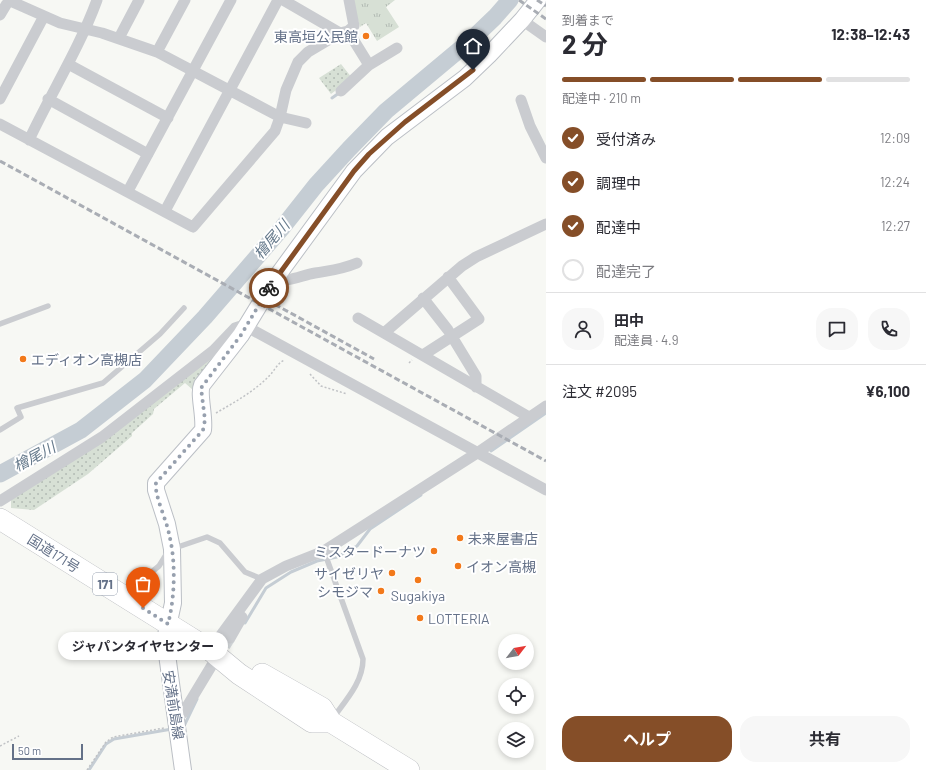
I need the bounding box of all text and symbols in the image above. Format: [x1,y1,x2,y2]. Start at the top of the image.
text: 到着まで [562,12,614,28]
text: 12:38–12:43 [831,25,910,43]
place label: 東高垣公民館 [274,28,358,45]
text: 2 分 [562,28,608,59]
pin [456,29,490,70]
marker: 東高垣公民館 [361,31,371,41]
icon: home [462,35,484,57]
text: 配達中 · 210 m [562,90,641,106]
icon: check [562,127,584,149]
text: 受付済み [596,130,656,148]
text: 12:09 [880,130,910,146]
icon: check [562,171,584,193]
text: 調理中 [596,174,641,192]
text: 12:24 [880,174,910,190]
water label: 檜尾川 [249,215,294,262]
icon: check [562,215,584,237]
text: 配達中 [596,218,641,236]
text: 12:27 [881,218,910,234]
text: 配達完了 [596,262,656,280]
courier [249,268,289,308]
icon: bike [258,277,280,299]
button: person [562,308,604,350]
button: chat [816,308,858,350]
button: phone [868,308,910,350]
text: 田中 [614,311,644,329]
text: 配達員 · 4.9 [614,332,678,348]
place label: エディオン高槻店 [31,351,142,368]
marker: エディオン高槻店 [18,354,28,364]
text: 注文 #2095 [562,382,637,400]
text: ¥6,100 [865,382,910,400]
water label: 檜尾川 [10,437,60,475]
street label: 国道171号 [25,530,83,576]
place label: 未来屋書店 [468,530,538,547]
marker: 未来屋書店 [455,533,465,543]
place label: ミスタードーナツ [314,543,426,560]
marker: ミスタードーナツ [429,546,439,556]
place label: イオン高槻 [466,558,536,575]
marker: イオン高槻 [453,561,463,571]
place label: サイゼリヤ [314,565,384,582]
pin [126,567,160,608]
marker: サイゼリヤ [387,568,397,578]
road number: 171 [93,573,117,595]
icon: bag [132,573,154,595]
marker: Sugakiya [413,575,423,585]
place label: シモジマ [317,583,373,600]
marker: シモジマ [376,586,386,596]
place label: Sugakiya [391,587,445,604]
place label: LOTTERIA [428,610,490,627]
marker: LOTTERIA [415,613,425,623]
callout: ジャパンタイヤセンター [58,632,228,660]
north arrow [498,634,534,670]
map controls [498,634,534,758]
text: ジャパンタイヤセンター [72,638,214,654]
street label: 安満前島線 [160,669,188,741]
button: locate [498,678,534,714]
button: ヘルプ [562,716,732,762]
button: 共有 [740,716,910,762]
button: layers [498,722,534,758]
scale bar [12,742,83,761]
text: 50 m [18,744,41,757]

